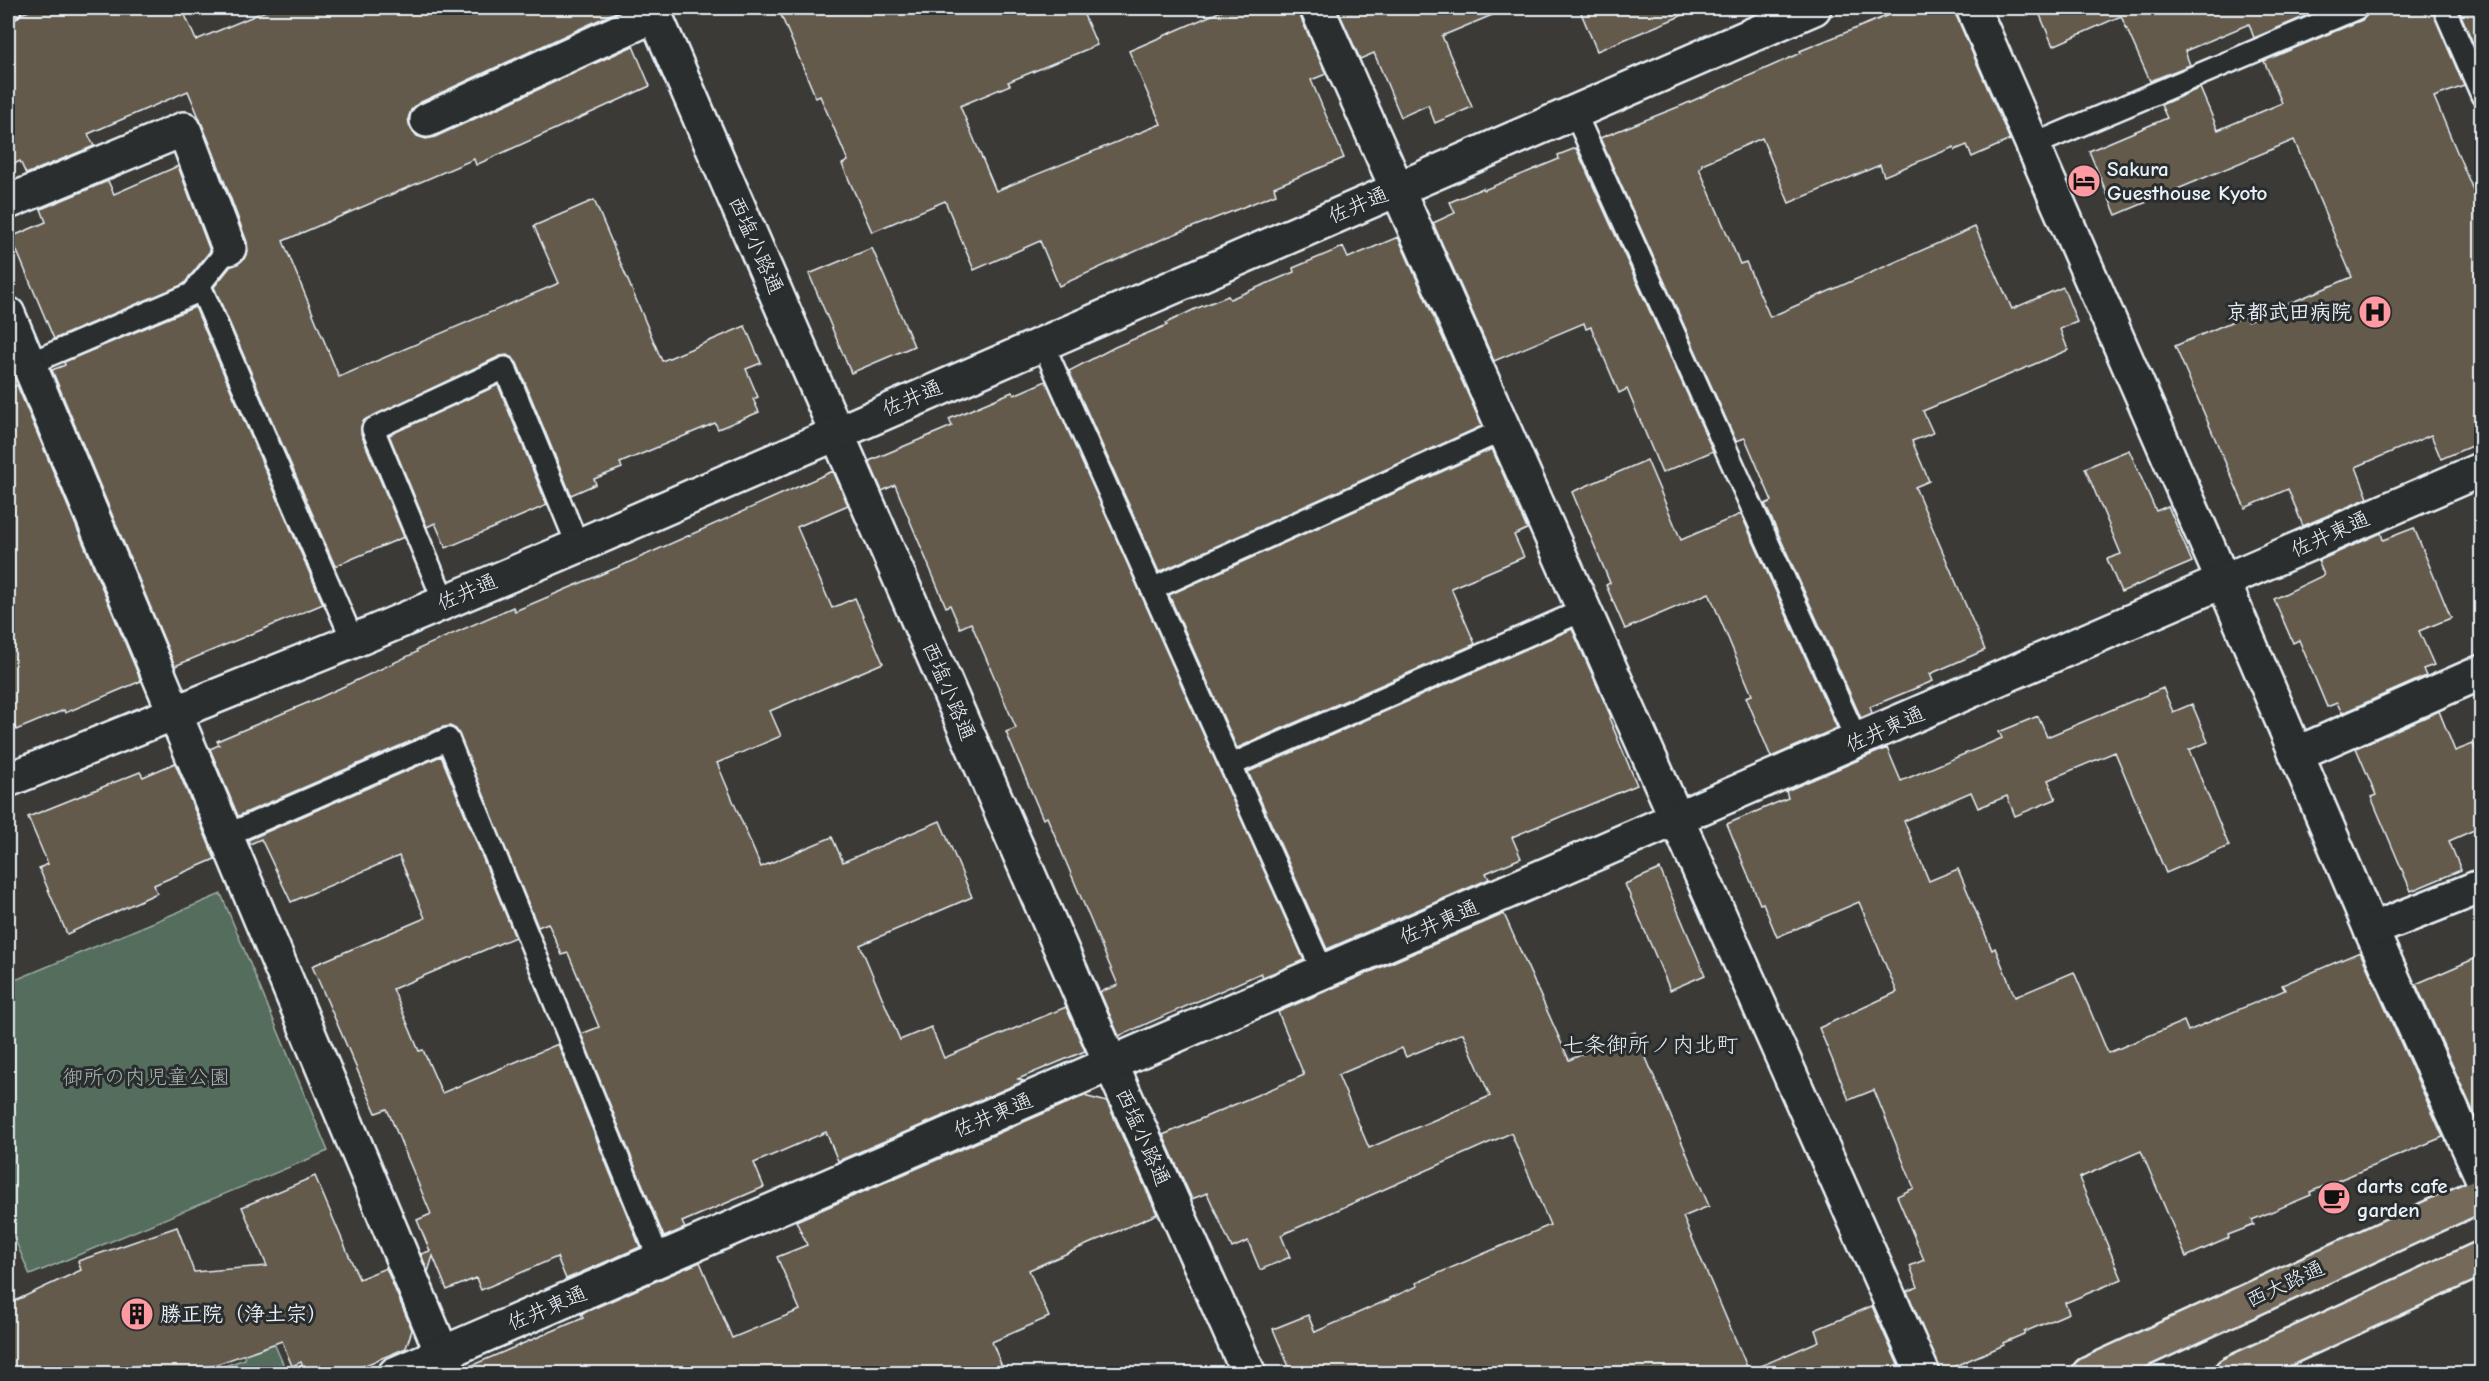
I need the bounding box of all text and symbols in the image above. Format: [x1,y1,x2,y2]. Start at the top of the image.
place label: Sakura Guesthouse Kyoto [2107,157,2268,205]
hotel icon: Sakura Guesthouse Kyoto [2066,163,2102,199]
street label: 佐井通 [1324,182,1392,228]
street label: 西塩小路通 [724,192,788,298]
hospital icon: 京都武田病院 [2357,294,2393,330]
place label: 京都武田病院 [2226,300,2352,324]
street label: 佐井通 [878,375,946,421]
street label: 佐井東通 [2287,506,2373,562]
street label: 佐井通 [433,569,501,615]
street label: 西塩小路通 [917,638,981,744]
street label: 佐井東通 [1842,701,1928,757]
street label: 佐井東通 [1396,895,1482,949]
district label: 七条御所ノ内北町 [1562,1032,1738,1058]
park label: 御所の内児童公園 [62,1065,230,1089]
street label: 西塩小路通 [1111,1084,1175,1190]
street label: 佐井東通 [950,1088,1036,1142]
place label: darts cafe garden [2357,1174,2448,1222]
cafe icon: darts cafe garden [2316,1180,2352,1216]
street label: 西大路通 [2242,1255,2328,1313]
street label: 佐井東通 [504,1281,590,1335]
building icon: 勝正院（浄土宗） [119,1296,155,1332]
place label: 勝正院（浄土宗） [160,1302,328,1326]

